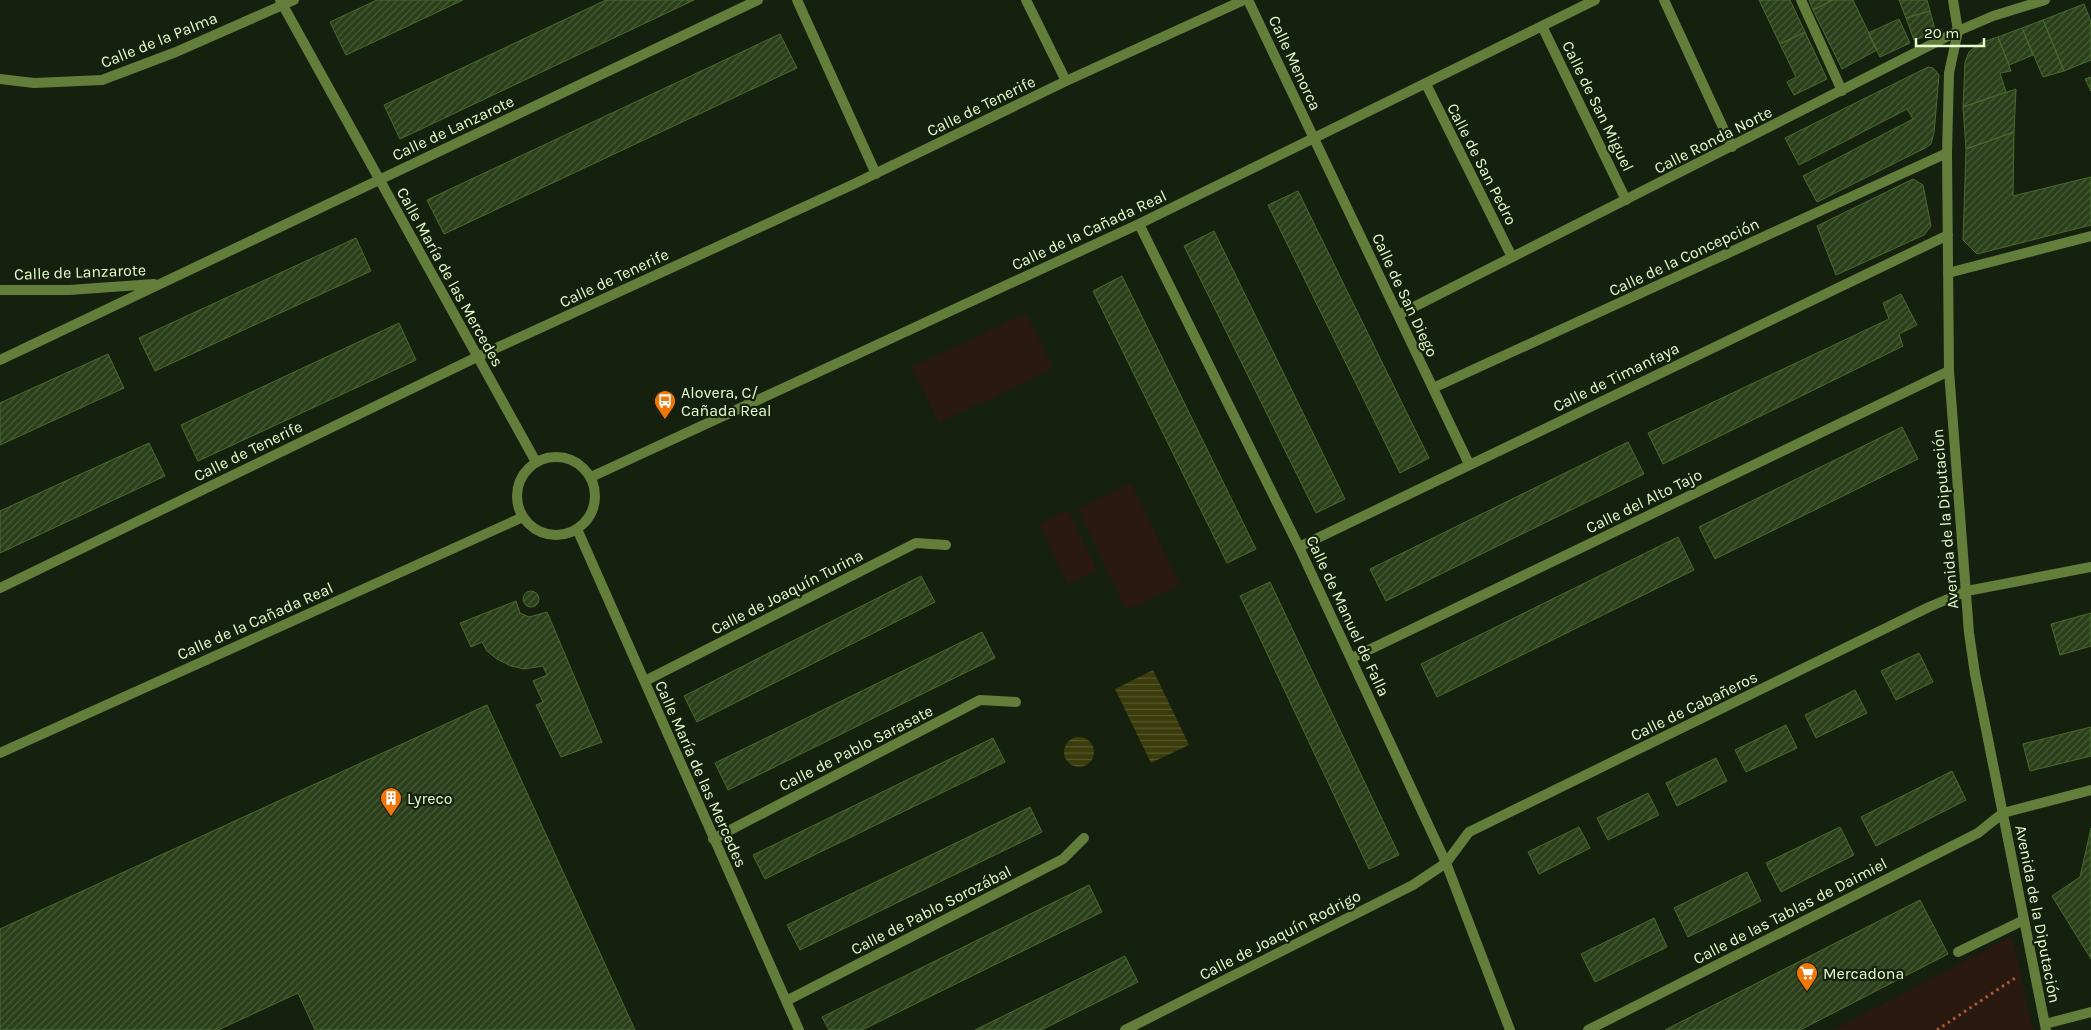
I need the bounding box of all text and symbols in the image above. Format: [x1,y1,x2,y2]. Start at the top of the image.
street label: Calle de la Palma [98,8,220,72]
street label: Calle Menorca [1265,12,1325,114]
scale bar [1916,15,1984,47]
text: 20 m [1924,24,1959,42]
street label: Calle de San Miguel [1558,38,1638,174]
street label: Calle de Tenerife [924,72,1038,140]
street label: Calle de Lanzarote [389,91,517,165]
street label: Calle de San Pedro [1443,100,1521,228]
street label: Calle Ronda Norte [1651,102,1775,178]
street label: Calle María de las Mercedes [393,184,507,370]
street label: Calle de la Cañada Real [1009,186,1169,274]
street label: Calle de la Concepción [1606,214,1762,300]
street label: Calle de San Diego [1368,230,1442,360]
street label: Calle de Tenerife [556,244,672,312]
street label: Calle de Lanzarote [14,260,146,284]
street label: Calle de Timanfaya [1550,338,1682,416]
place label: Alovera, C/ Cañada Real [681,383,771,420]
bus stop icon: Alovera, C/ Cañada Real [653,389,677,420]
street label: Calle de Tenerife [191,417,305,485]
street label: Avenida de la Diputación [1928,428,1962,610]
street label: Calle del Alto Tajo [1583,465,1705,537]
street label: Calle de Manuel de Falla [1302,533,1394,699]
street label: Calle de Joaquín Turina [708,545,866,639]
street label: Calle de la Cañada Real [174,578,336,664]
street label: Calle de Cabañeros [1627,667,1761,745]
street label: Calle María de las Mercedes [651,678,751,870]
street label: Calle de Pablo Sarasate [776,701,936,795]
building icon: Lyreco [379,786,403,817]
place label: Lyreco [407,789,452,808]
street label: Avenida de la Diputación [2011,823,2065,1005]
street label: Calle de las Tablas de Daimiel [1690,854,1890,968]
street label: Calle de Pablo Sorozábal [848,861,1014,959]
street label: Calle de Joaquín Rodrigo [1196,886,1364,984]
supermarket icon: Mercadona [1795,961,1819,992]
place label: Mercadona [1823,964,1904,983]

